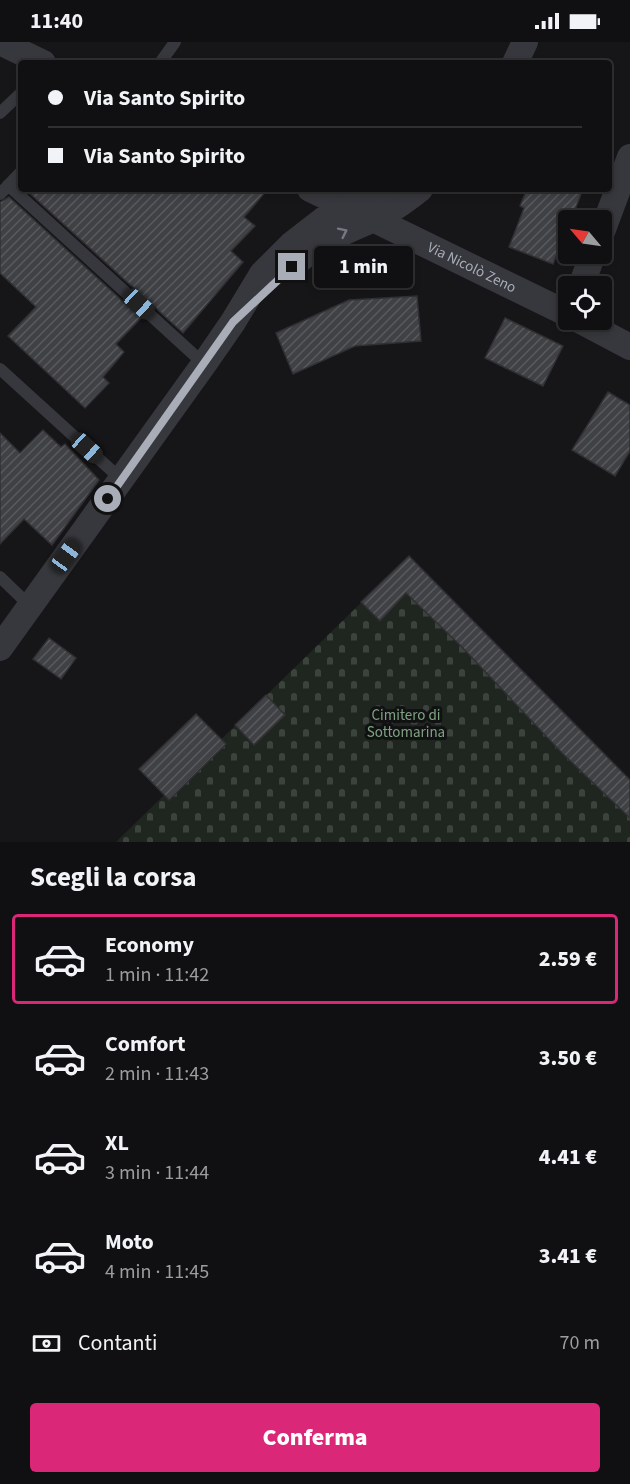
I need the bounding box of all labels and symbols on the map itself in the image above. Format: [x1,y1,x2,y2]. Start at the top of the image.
north arrow [558,210,612,264]
one-way arrow [336,228,347,240]
street label: Via Nicolò Zeno [424,237,520,298]
callout: 1 min [313,246,412,288]
route end [278,253,305,280]
car [120,285,158,323]
car [68,429,106,467]
route start [94,485,121,512]
car [48,536,84,576]
park label: Cimitero di Sottomarina [367,705,445,743]

